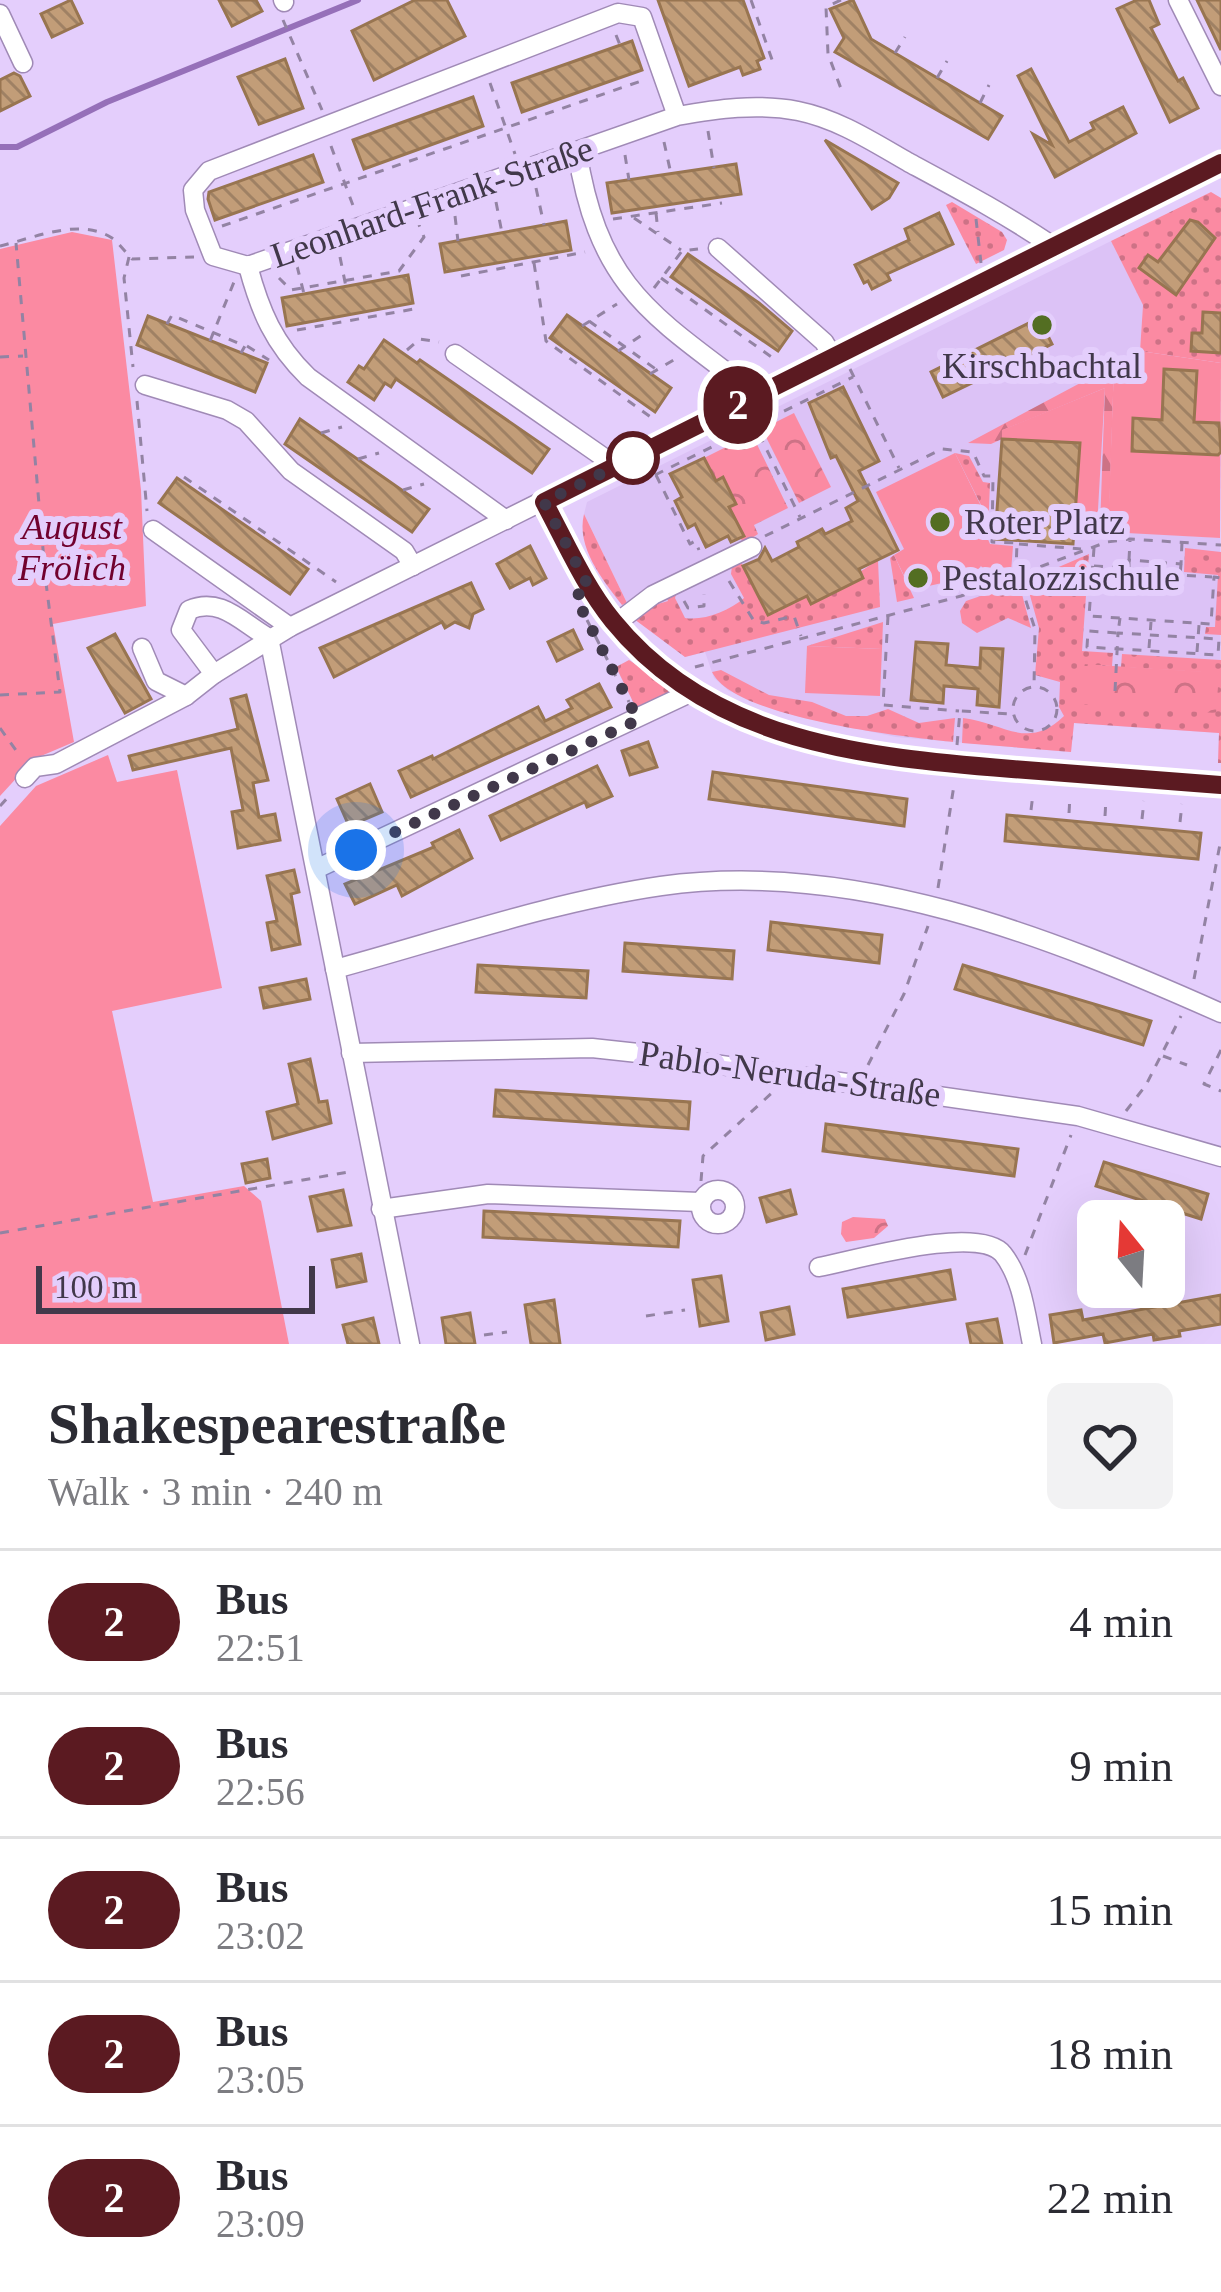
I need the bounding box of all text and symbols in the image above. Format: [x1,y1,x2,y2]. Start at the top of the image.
street label: Leonhard-Frank-Straße [266,128,598,276]
marker: Kirschbachtal [1029,312,1055,338]
place label: Kirschbachtal [942,346,1142,386]
line badge: 2 [699,366,777,444]
text: 2 [728,382,749,428]
unlabelled marker [608,433,658,483]
place label: Roter Platz [964,502,1125,542]
park label: August Frölich [17,507,126,588]
marker: Roter Platz [927,509,953,535]
place label: Pestalozzischule [942,558,1180,598]
marker: Pestalozzischule [905,565,931,591]
your location [326,820,386,880]
street label: Pablo-Neruda-Straße [637,1033,943,1115]
north arrow [1077,1200,1185,1308]
map controls [1077,1200,1185,1308]
scale bar [36,1260,315,1313]
text: 100 m [54,1269,137,1305]
button: heart [1047,1383,1173,1509]
text: Shakespearestraße [48,1392,506,1455]
text: Walk · 3 min · 240 m [48,1470,383,1513]
text: Bus [216,1574,289,1624]
text: 4 min [1069,1597,1173,1647]
text: 2 [104,1599,125,1645]
text: 22:51 [216,1626,305,1669]
text: Bus [216,1718,289,1768]
text: 9 min [1069,1741,1173,1791]
text: 2 [104,1743,125,1789]
text: 22:56 [216,1770,305,1813]
text: Bus [216,1862,289,1912]
text: 15 min [1047,1885,1173,1935]
text: 2 [104,1887,125,1933]
text: 23:02 [216,1914,305,1957]
text: Bus [216,2006,289,2056]
text: 18 min [1047,2029,1173,2079]
text: 2 [104,2031,125,2077]
text: 23:05 [216,2058,305,2101]
text: Bus [216,2150,289,2200]
text: 22 min [1047,2173,1173,2223]
text: 2 [104,2175,125,2221]
text: 23:09 [216,2202,305,2245]

